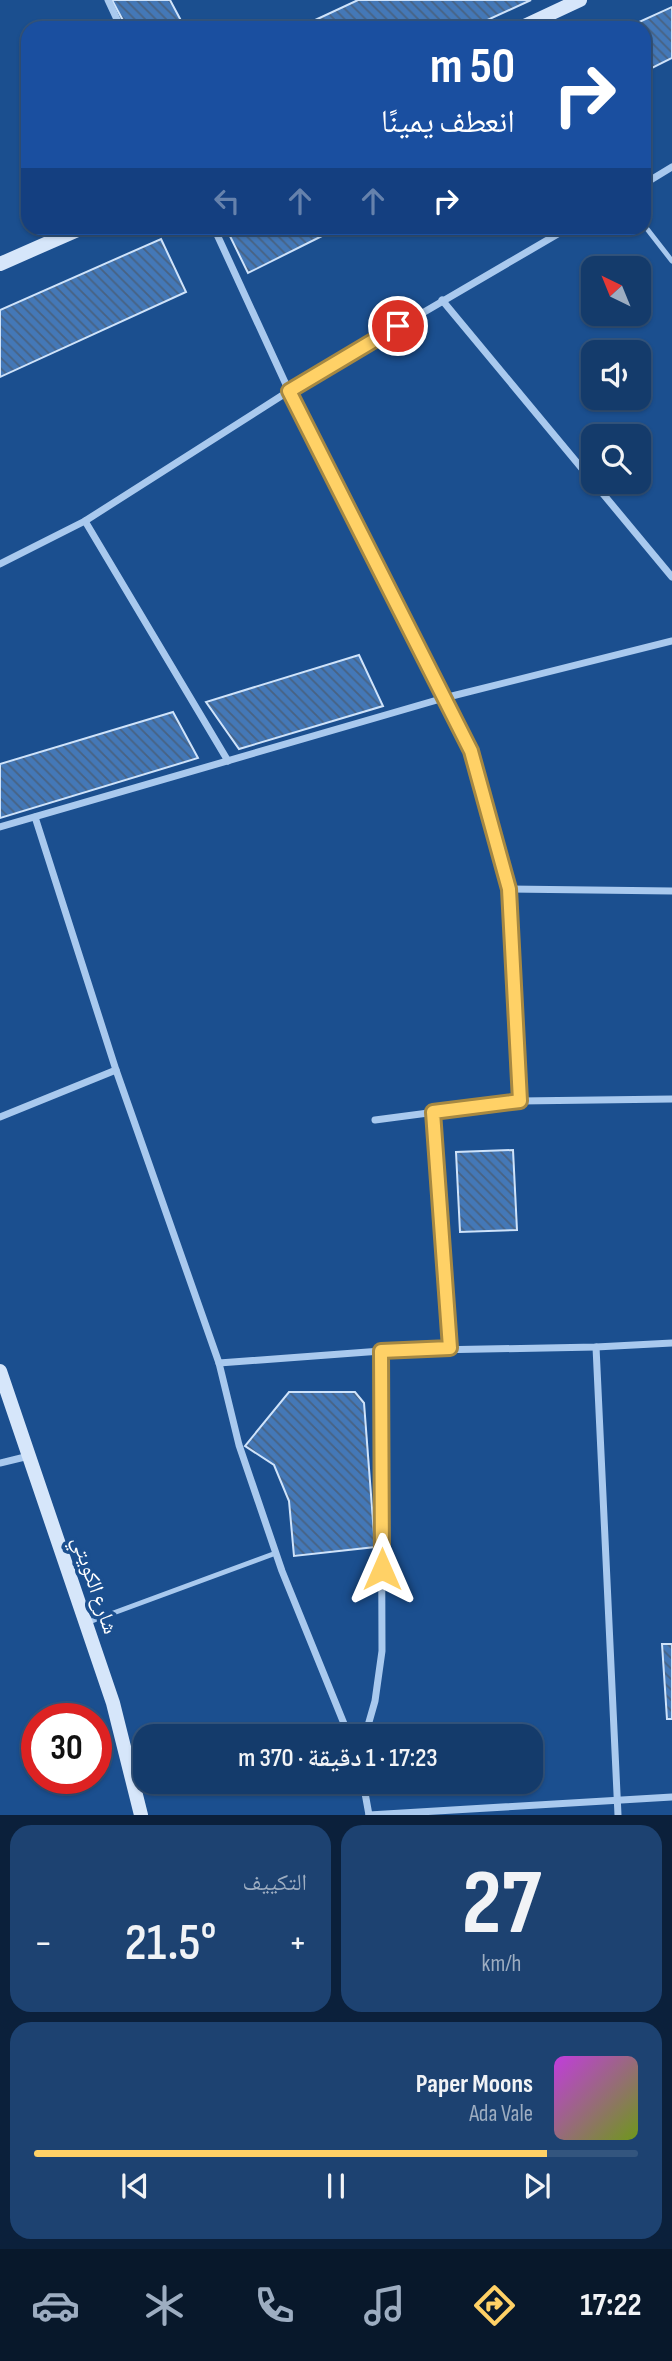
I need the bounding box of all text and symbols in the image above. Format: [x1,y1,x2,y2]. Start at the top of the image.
text: 50 m [430,38,515,97]
icon: right [539,49,630,140]
text: انعطف يمينًا [381,103,515,142]
icon: left [208,182,246,220]
icon: ahead [281,182,319,220]
icon: ahead [354,182,392,220]
icon: right [427,182,465,220]
north arrow [581,256,651,326]
map controls [581,256,651,494]
pin [368,296,428,356]
icon: arrive [379,307,417,345]
button: sound [581,340,651,410]
button: search [581,424,651,494]
position arrow [345,1532,419,1606]
street label: شارع الكويتي [63,1533,123,1638]
speed limit sign: 30 [21,1703,112,1794]
text: 17:23 · 1 دقيقة · 370 m [238,1743,438,1774]
text: 27 [462,1850,541,1959]
text: التكييف [242,1869,307,1897]
text: 21.5° [125,1912,216,1975]
text: − [34,1921,53,1966]
text: + [288,1921,307,1966]
text: km/h [482,1950,521,1978]
text: Paper Moons [416,2069,533,2100]
text: Ada Vale [469,2100,533,2128]
icon: previous [116,2167,154,2205]
icon: pause [317,2167,355,2205]
icon: next [518,2167,556,2205]
icon: car [31,2281,80,2330]
icon: climate [140,2281,189,2330]
icon: phone [250,2281,299,2330]
icon: music [360,2281,409,2330]
icon: directions [470,2281,519,2330]
text: 17:22 [580,2286,642,2325]

